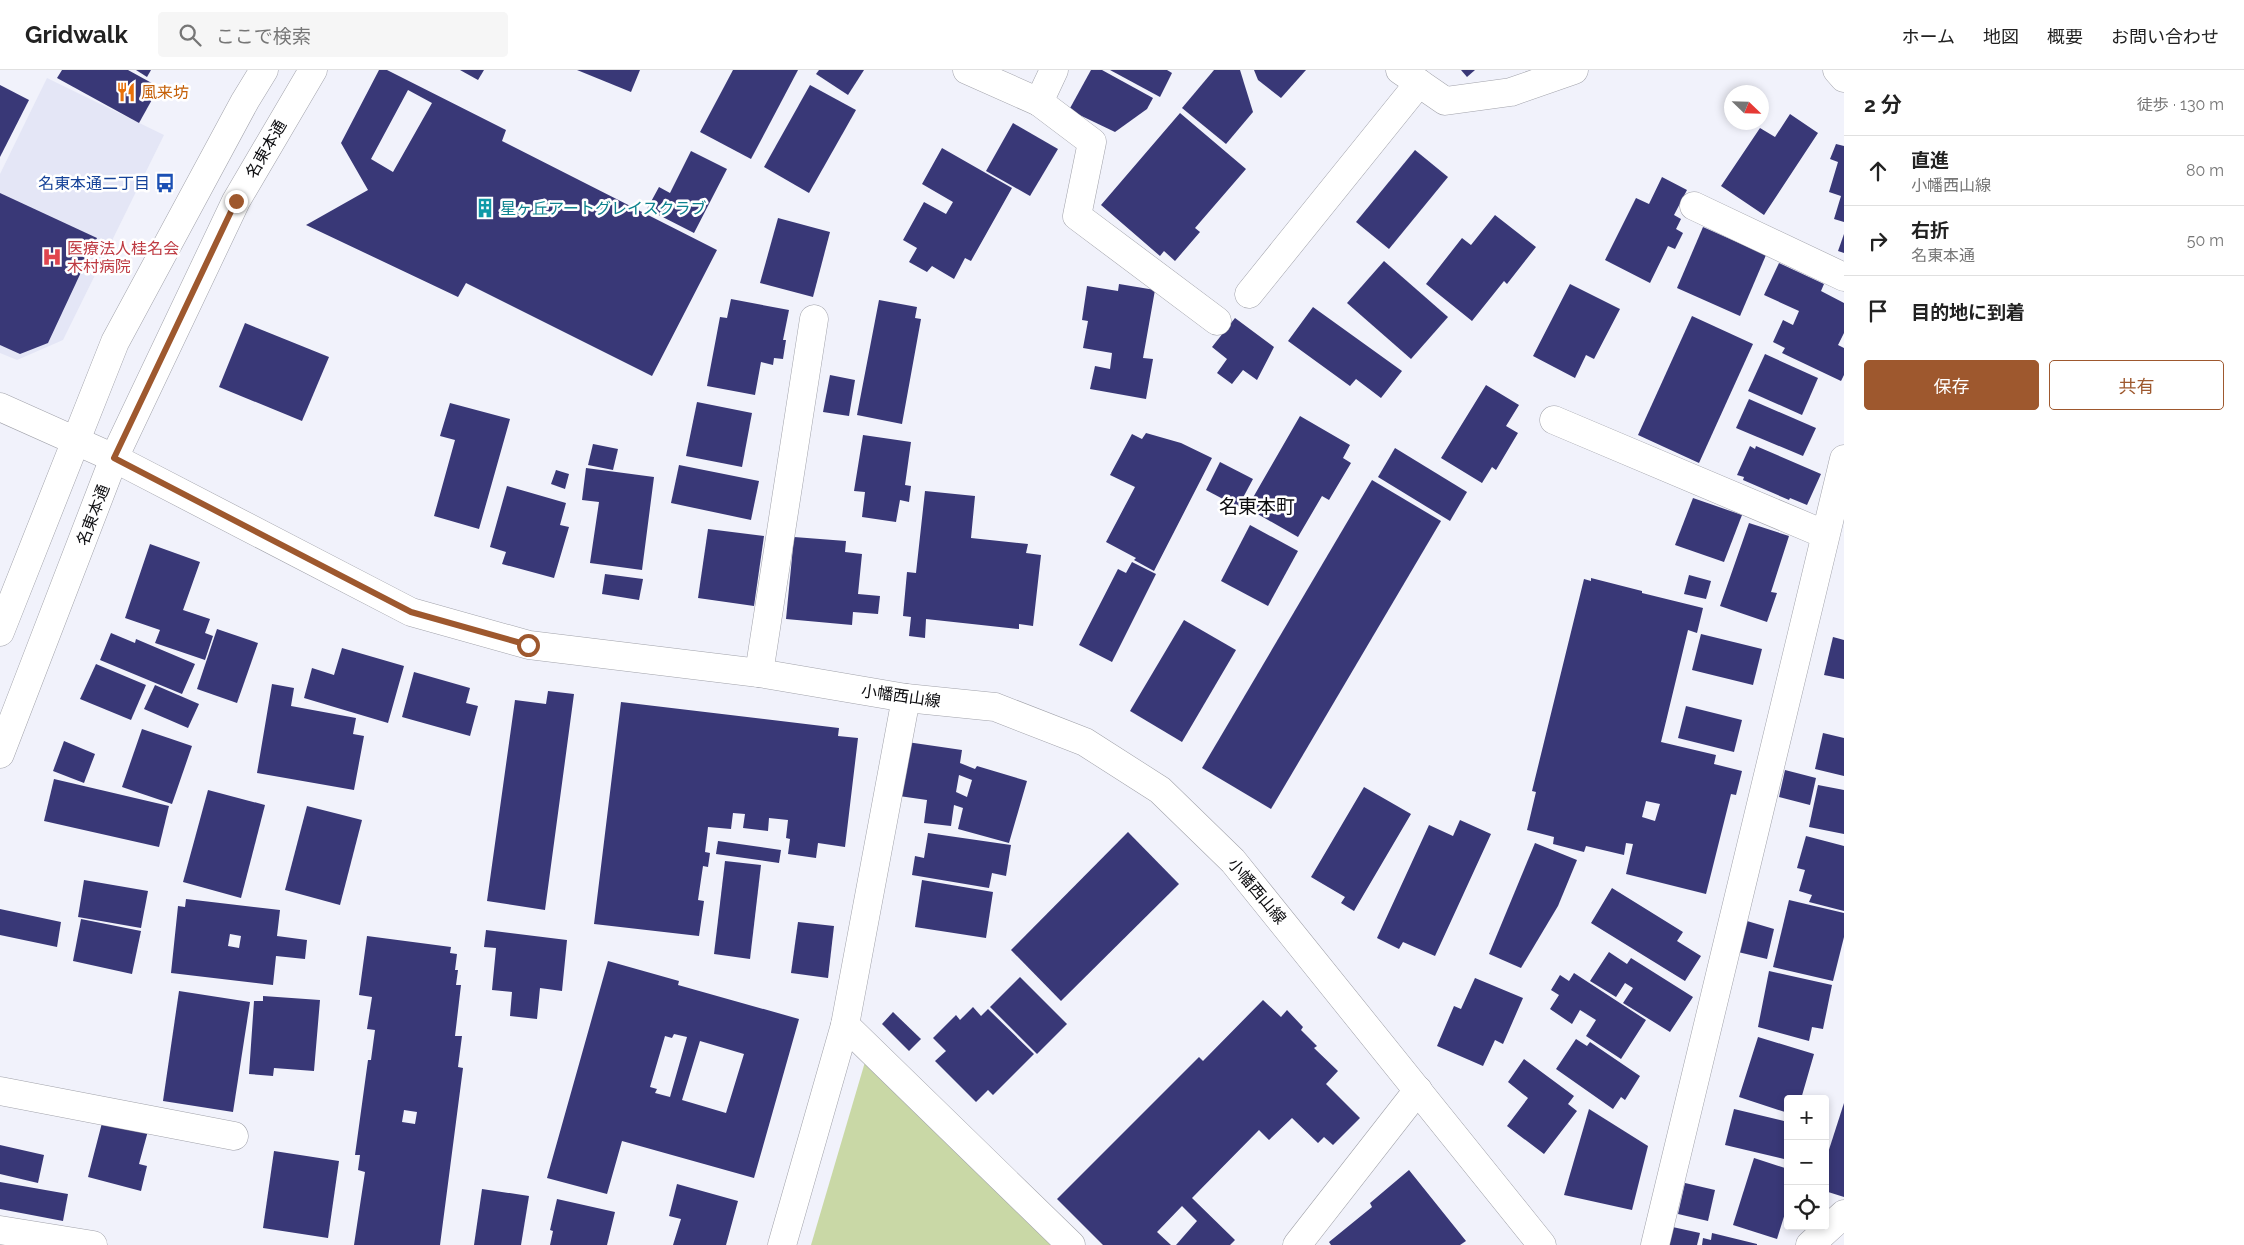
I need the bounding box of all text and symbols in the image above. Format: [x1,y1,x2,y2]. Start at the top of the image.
search box [158,12,508,57]
text: Gridwalk [25,20,128,49]
icon: search [176,21,204,49]
text: ここで検索 [216,25,311,47]
text: ホーム [1902,26,1955,47]
text: 地図 [1983,26,2019,47]
text: 概要 [2047,26,2083,47]
text: お問い合わせ [2111,26,2219,47]
restaurant icon: 風来坊 [115,81,137,103]
place label: 風来坊 [141,83,189,102]
north arrow [1724,85,1769,130]
text: 2 分 [1864,92,1902,117]
text: 徒歩 · 130 m [2137,95,2224,114]
street label: 名東本通 [242,117,290,181]
text: 直進 [1911,149,1949,171]
icon: ahead [1864,157,1892,185]
text: 80 m [2186,161,2224,180]
bus stop icon: 名東本通二丁目 [154,172,176,194]
place label: 名東本通二丁目 [38,174,150,193]
text: 小幡西山線 [1911,176,1991,195]
route end [225,190,248,213]
building icon: 星ヶ丘アートグレイスクラブ [474,197,496,219]
place label: 星ヶ丘アートグレイスクラブ [500,199,707,218]
text: 右折 [1911,219,1949,241]
icon: right [1864,227,1892,255]
text: 50 m [2187,231,2224,250]
place label: 医療法人桂名会 木村病院 [67,239,179,276]
hospital icon: 医療法人桂名会 木村病院 [41,246,63,268]
text: 名東本通 [1911,246,1975,265]
icon: arrive [1864,297,1892,325]
text: 目的地に到着 [1911,301,2025,323]
button: 保存 [1864,360,2039,410]
button: 共有 [2049,360,2224,410]
street label: 名東本通 [73,482,113,548]
district label: 名東本町 [1219,495,1295,517]
route start [517,634,540,657]
street label: 小幡西山線 [860,681,942,711]
street label: 小幡西山線 [1224,854,1290,928]
map controls [1784,1095,1829,1230]
button: + [1784,1095,1829,1140]
button: − [1784,1140,1829,1185]
button: locate [1784,1185,1829,1230]

